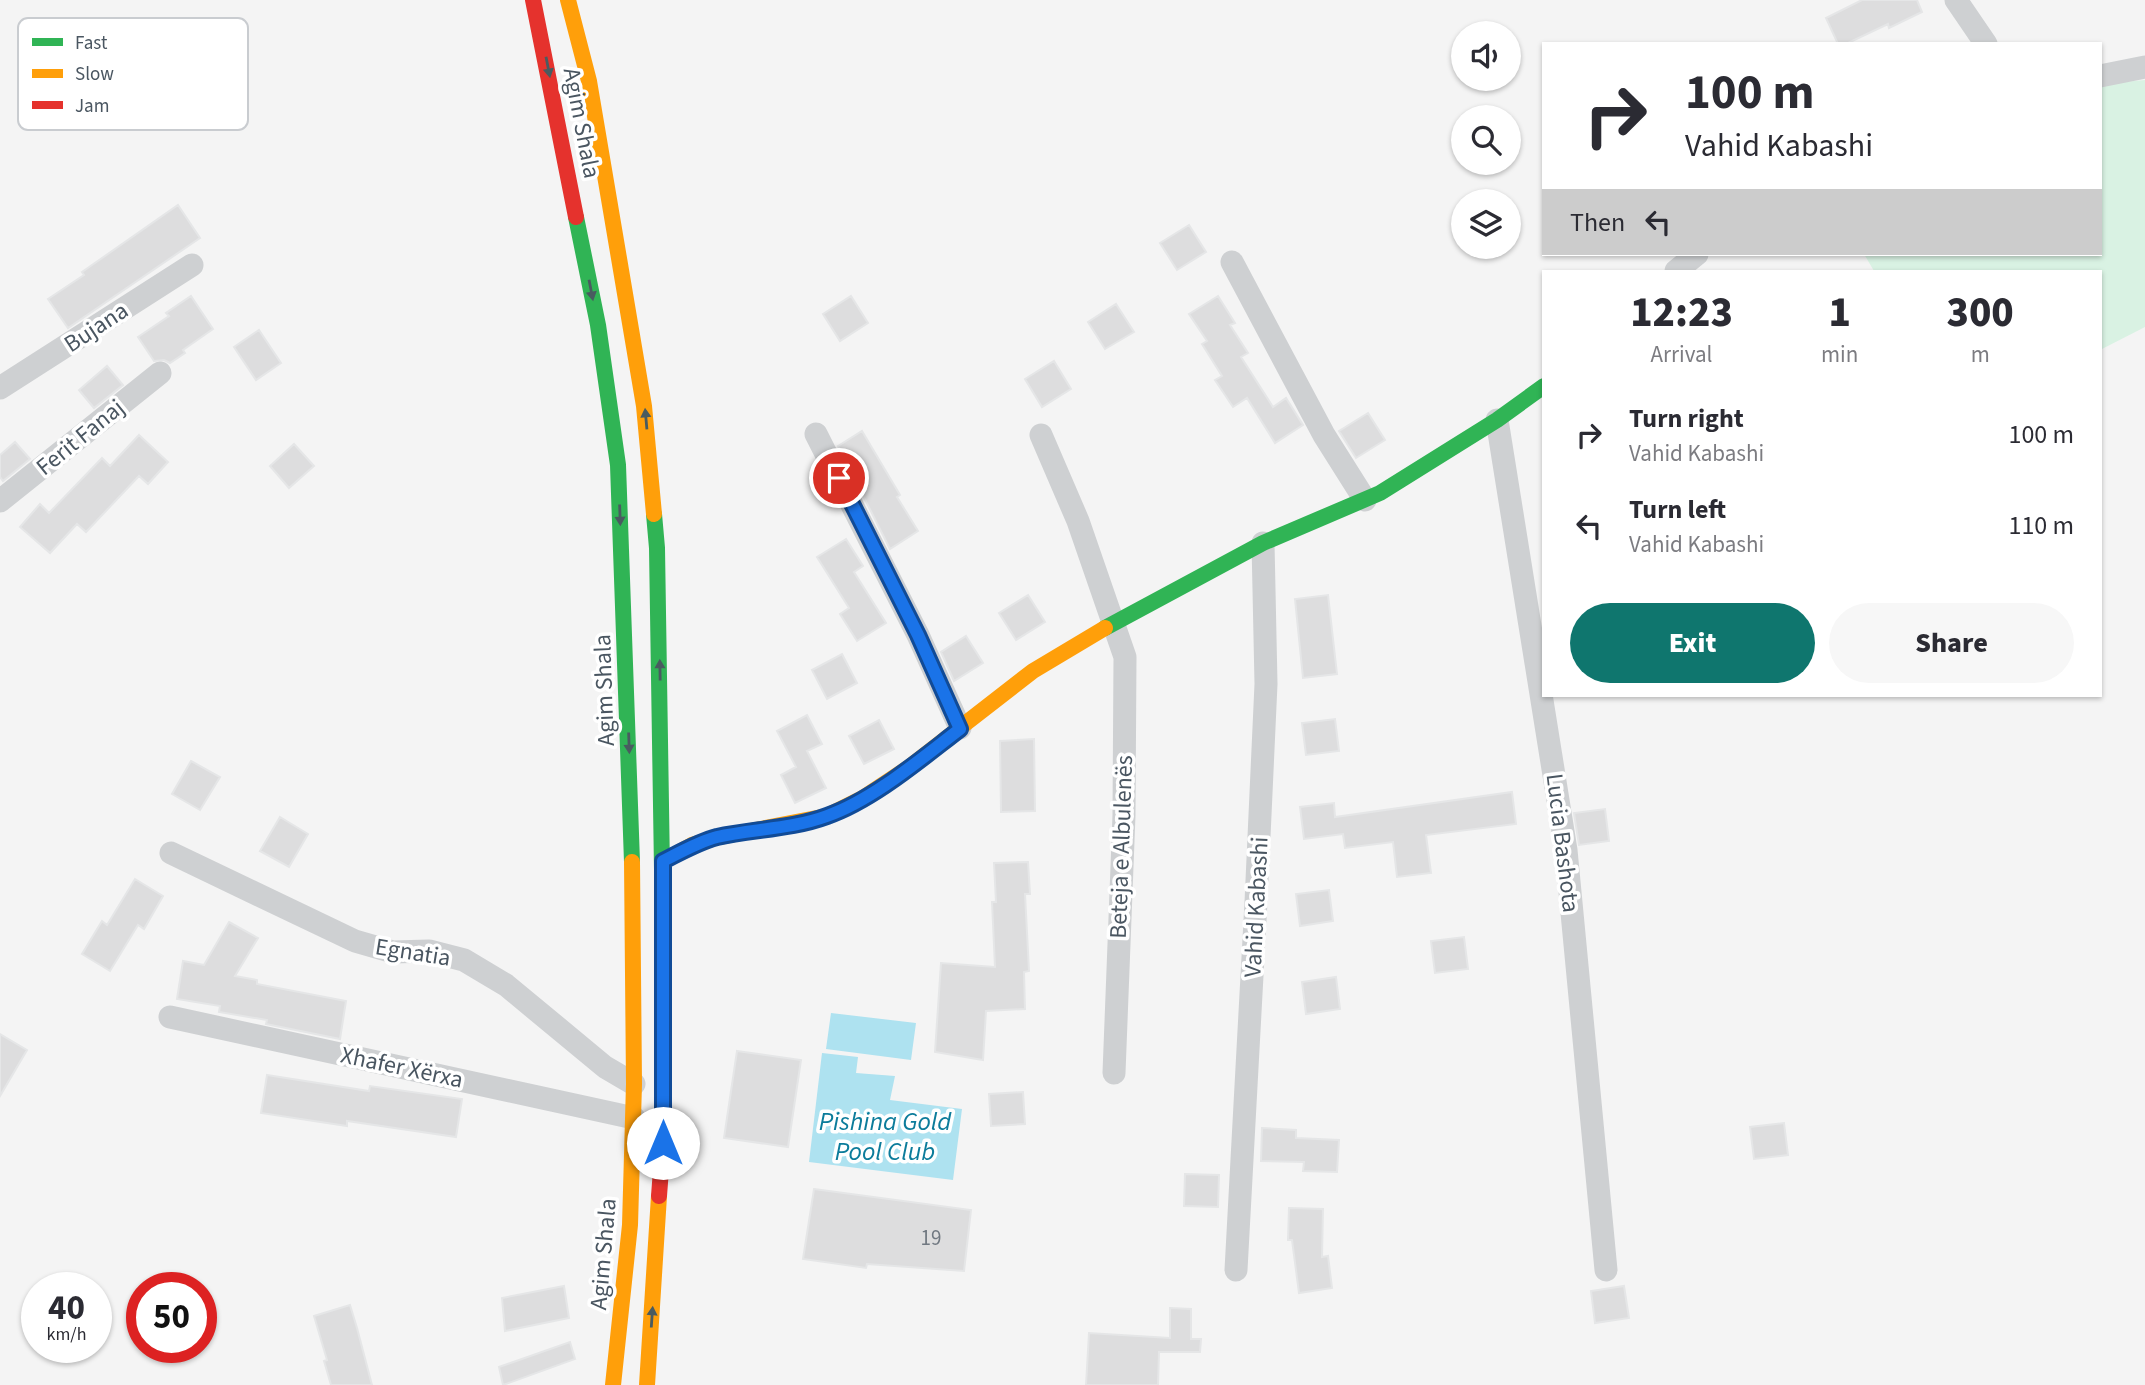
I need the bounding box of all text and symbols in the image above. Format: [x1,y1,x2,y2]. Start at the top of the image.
legend [18,18,248,130]
map controls [1451,21,1521,259]
button: sound [1451,21,1521,91]
text: Fast [75,30,108,57]
one-way arrow [542,56,553,78]
text: 100 m [1685,58,1814,128]
text: Slow [75,61,114,88]
street label: Agim Shala [554,65,609,181]
icon: right [1570,70,1661,161]
text: Jam [75,93,109,120]
button: search [1451,105,1521,175]
text: Vahid Kabashi [1685,123,1873,169]
button: layers [1451,189,1521,259]
icon: left [1639,203,1677,241]
text: Then [1570,204,1625,241]
one-way arrow [586,279,597,301]
text: 12:23 [1630,283,1733,343]
text: 1 [1828,283,1851,343]
text: 300 [1947,283,2014,343]
street label: Bujana [57,294,135,361]
text: Arrival [1651,338,1712,371]
text: min [1821,338,1858,371]
text: m [1971,338,1990,371]
street label: Ferit Fanaj [29,391,132,484]
text: Turn right [1629,400,1744,437]
one-way arrow [640,407,651,429]
icon: right [1570,416,1608,454]
text: 100 m [2008,416,2074,453]
text: Vahid Kabashi [1629,437,1764,470]
pin [809,448,869,508]
icon: arrive [820,459,858,497]
text: Turn left [1629,491,1726,528]
one-way arrow [615,505,626,527]
icon: left [1570,507,1608,545]
text: 110 m [2008,507,2074,544]
text: Vahid Kabashi [1629,528,1764,561]
button: Exit [1570,603,1815,683]
button: Share [1829,603,2074,683]
street label: Agim Shala [585,633,624,747]
one-way arrow [654,659,665,681]
one-way arrow [623,732,635,754]
street label: Beteja e Albulenës [1101,755,1142,939]
street label: Lucia Bashota [1537,772,1588,915]
street label: Vahid Kabashi [1235,836,1278,978]
street label: Egnatia [373,929,453,976]
street label: Xhafer Xërxa [338,1037,466,1098]
water label: Pishina Gold Pool Club [819,1103,952,1170]
position arrow [626,1106,700,1180]
street label: Agim Shala [581,1197,626,1311]
house number: 19 [921,1223,941,1253]
speed limit sign: 50 [126,1272,217,1363]
text: 40 [48,1283,85,1333]
one-way arrow [646,1306,657,1328]
text: km/h [47,1322,86,1347]

